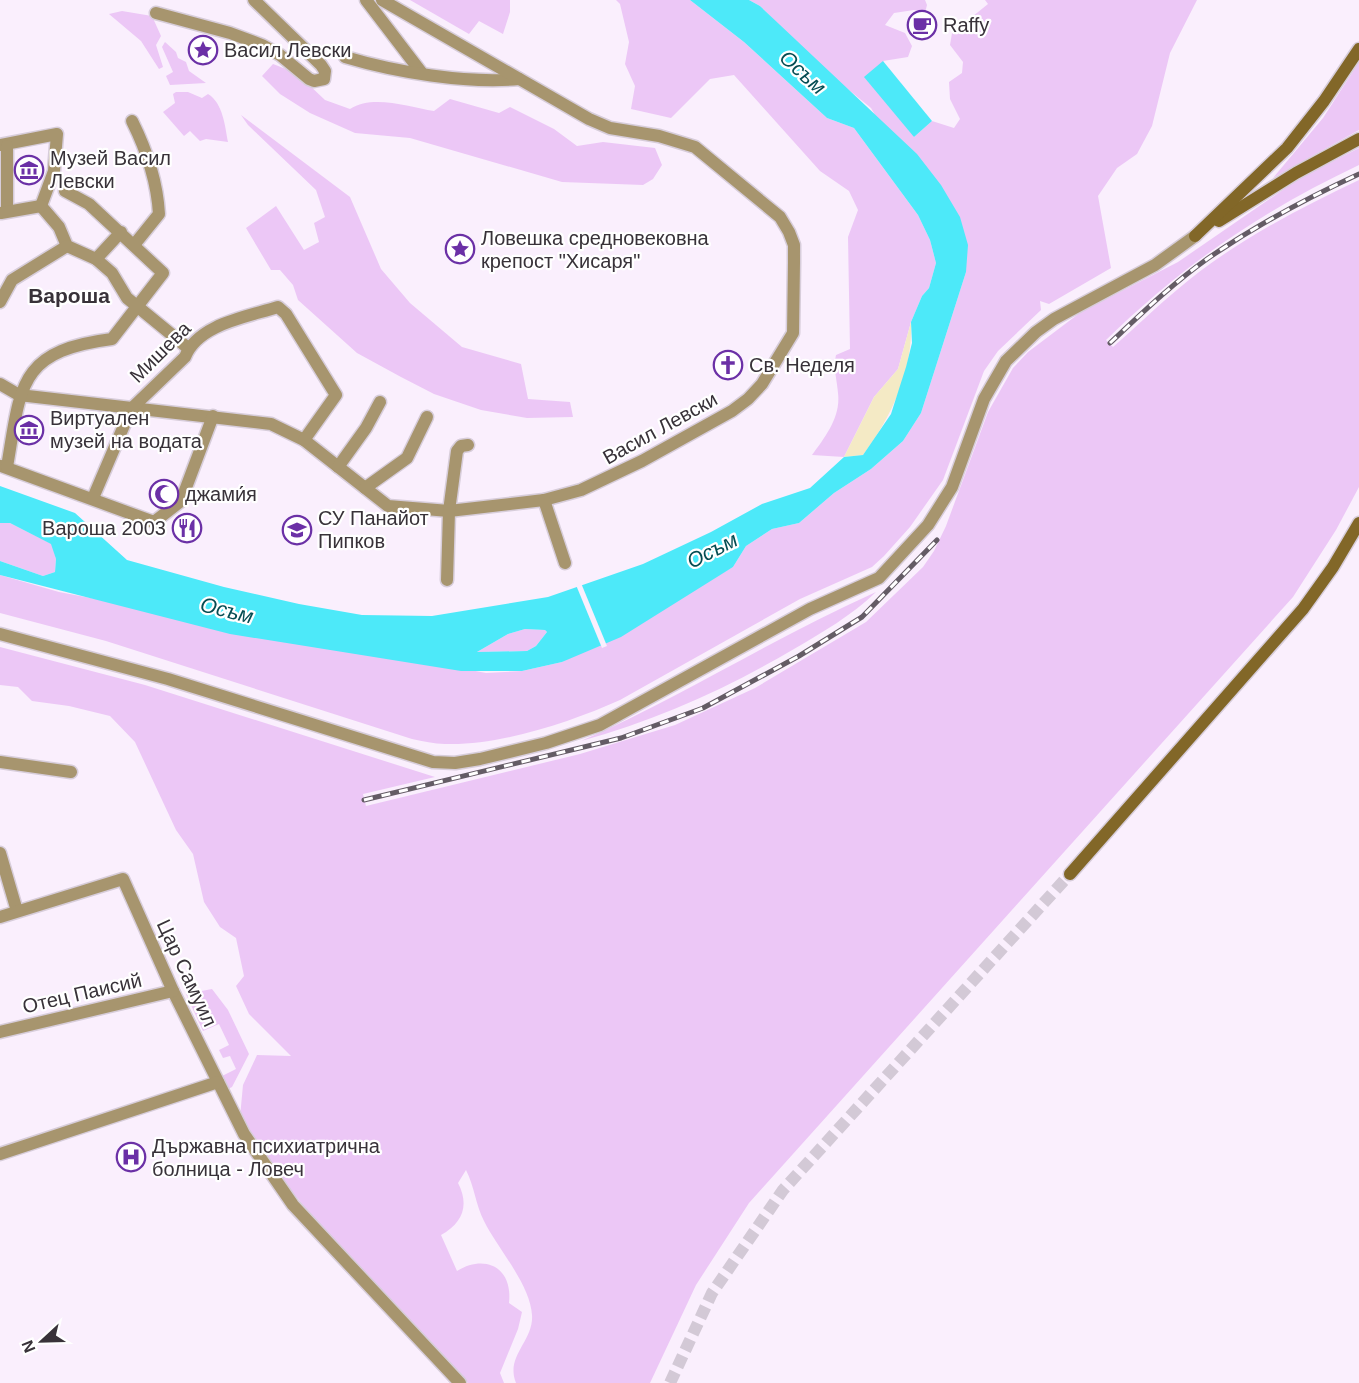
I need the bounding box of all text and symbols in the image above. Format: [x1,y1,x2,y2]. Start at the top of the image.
cafe icon: Raffy [906,9,938,41]
place label: Raffy [943,14,989,36]
place icon: Васил Левски [187,34,219,66]
place label: Васил Левски [224,39,351,61]
water label: Осъм [775,45,831,99]
place label: Музей Васил Левски [50,147,171,192]
museum icon: Музей Васил Левски [13,154,45,186]
place label: Ловешка средновековна крепост "Хисаря" [481,227,710,272]
place icon: Ловешка средновековна крепост "Хисаря" [444,233,476,265]
district label: Вароша [28,284,110,307]
street label: Мишева [125,317,195,387]
church icon: Св. Неделя [712,349,744,381]
place label: Св. Неделя [749,354,855,376]
street label: Васил Левски [599,387,721,469]
place label: Виртуален музей на водата [50,407,203,452]
museum icon: Виртуален музей на водата [13,414,45,446]
mosque icon: джами́я [148,478,180,510]
place label: джами́я [185,483,257,505]
place label: СУ Панайот Пипков [318,507,429,552]
restaurant icon: Вароша 2003 [171,512,203,544]
school or university icon: СУ Панайот Пипков [281,514,313,546]
place label: Вароша 2003 [42,517,166,539]
water label: Осъм [683,528,741,572]
water label: Осъм [198,592,256,628]
street label: Цар Самуил [153,916,221,1030]
street label: Отец Паисий [20,969,144,1017]
place label: Държавна психиатрична болница - Ловеч [152,1135,381,1180]
hospital icon: Държавна психиатрична болница - Ловеч [115,1141,147,1173]
north arrow [12,1311,72,1371]
text: N [19,1338,39,1355]

